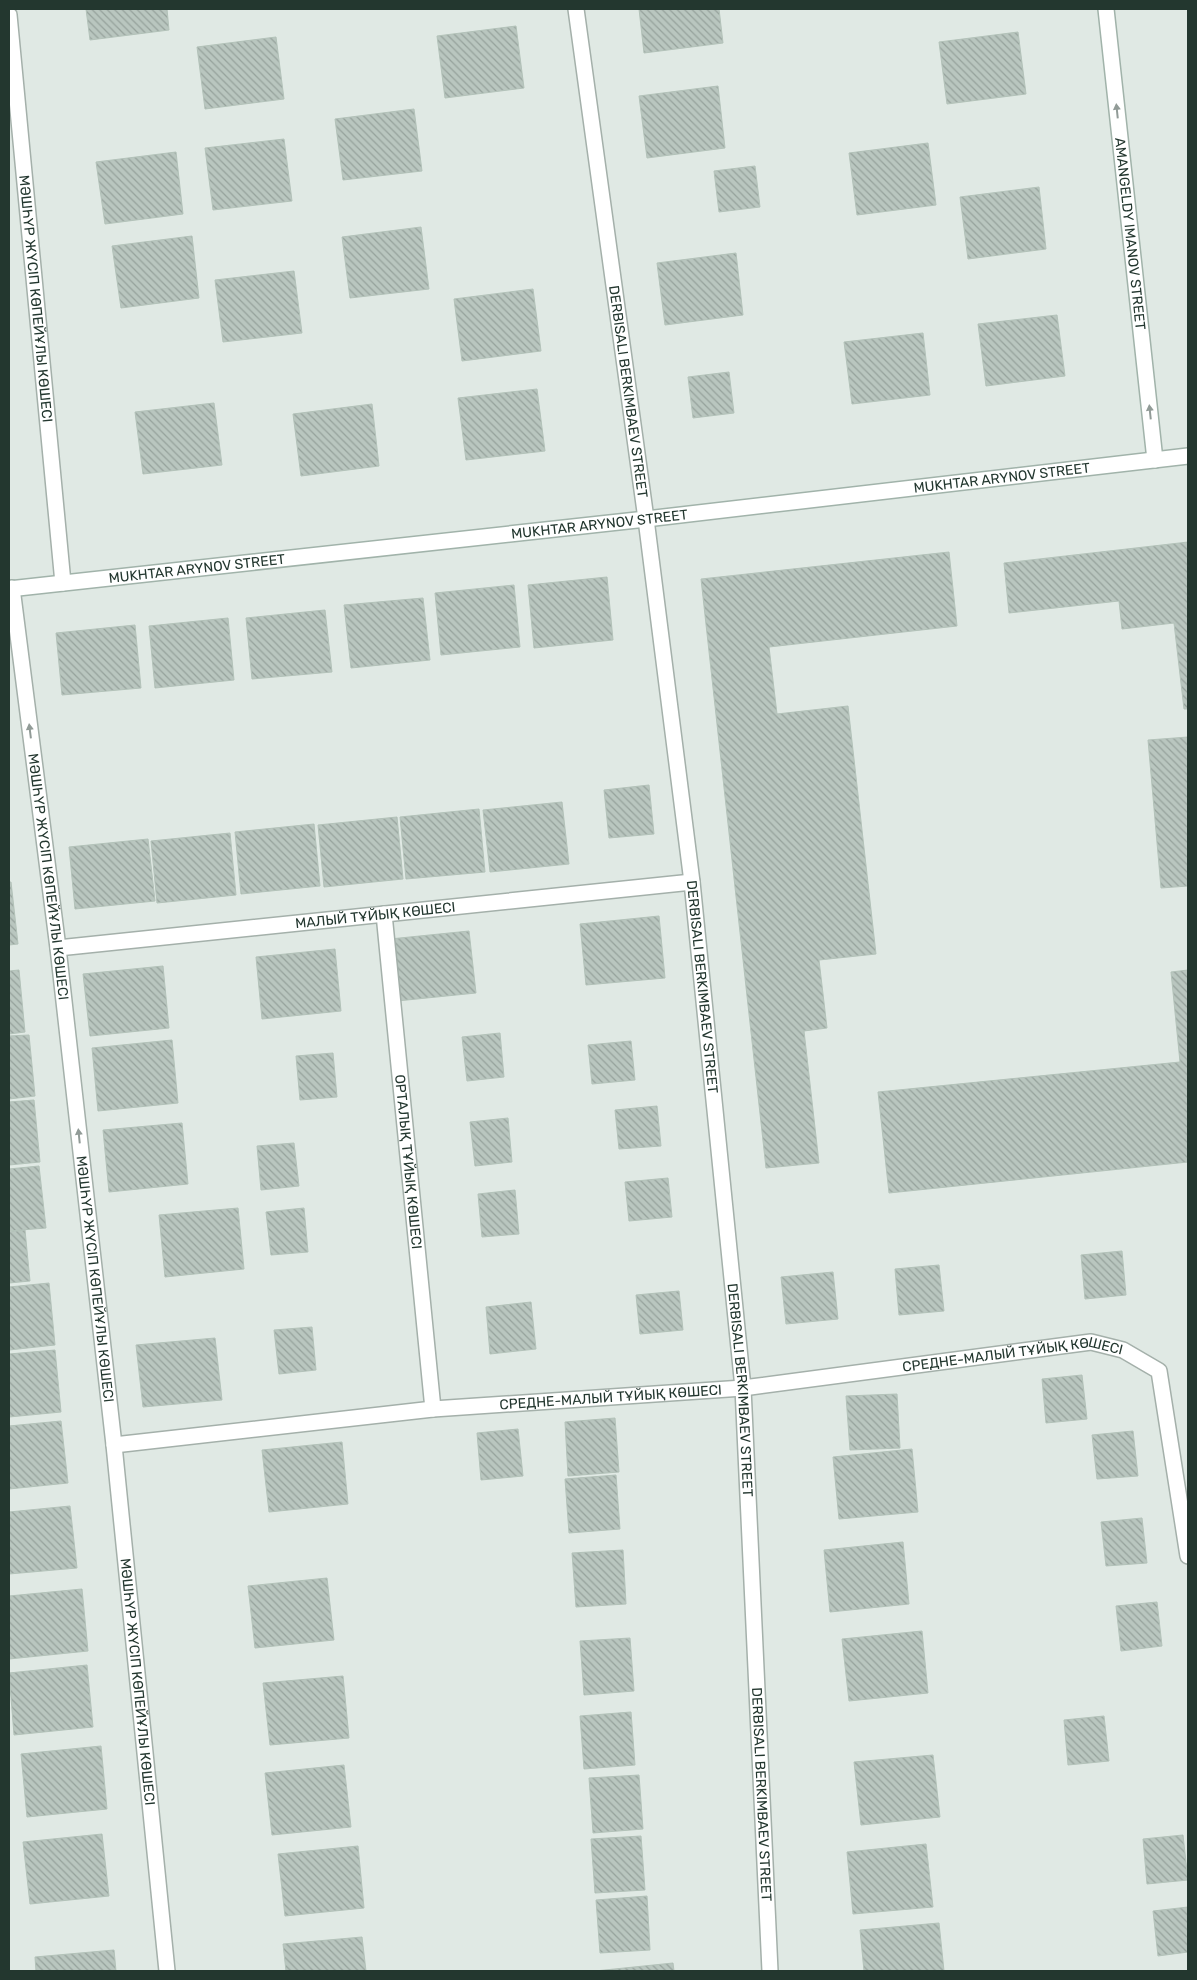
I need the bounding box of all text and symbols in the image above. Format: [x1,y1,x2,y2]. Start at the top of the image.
one-way arrow [1113,103,1121,119]
street label: AMANGELDY IMANOV STREET [1111,137,1149,331]
street label: МӘШҺҮР ЖҮСІП КӨПЕЙҰЛЫ КӨШЕСІ [15,174,56,423]
street label: DERBISALI BERKIMBAEV STREET [605,284,651,499]
one-way arrow [1146,403,1154,419]
street label: MUKHTAR ARYNOV STREET [913,459,1091,497]
street label: MUKHTAR ARYNOV STREET [510,506,689,543]
street label: MUKHTAR ARYNOV STREET [108,551,286,587]
one-way arrow [26,723,34,739]
street label: МӘШҺҮР ЖҮСІП КӨПЕЙҰЛЫ КӨШЕСІ [24,752,72,1001]
street label: DERBISALI BERKIMBAEV STREET [683,879,721,1094]
street label: МАЛЫЙ ТҰЙЫҚ КӨШЕСІ [294,899,456,932]
street label: ОРТАЛЫҚ ТҰЙЫҚ КӨШЕСІ [391,1074,425,1250]
one-way arrow [75,1128,83,1144]
street label: МӘШҺҮР ЖҮСІП КӨПЕЙҰЛЫ КӨШЕСІ [72,1155,117,1403]
street label: DERBISALI BERKIMBAEV STREET [723,1282,756,1497]
street label: СРЕДНЕ-МАЛЫЙ ТҰЙЫҚ КӨШЕСІ [901,1334,1125,1376]
street label: СРЕДНЕ-МАЛЫЙ ТҰЙЫҚ КӨШЕСІ [499,1381,722,1413]
street label: МӘШҺҮР ЖҮСІП КӨПЕЙҰЛЫ КӨШЕСІ [116,1557,158,1806]
street label: DERBISALI BERKIMBAEV STREET [748,1687,775,1902]

